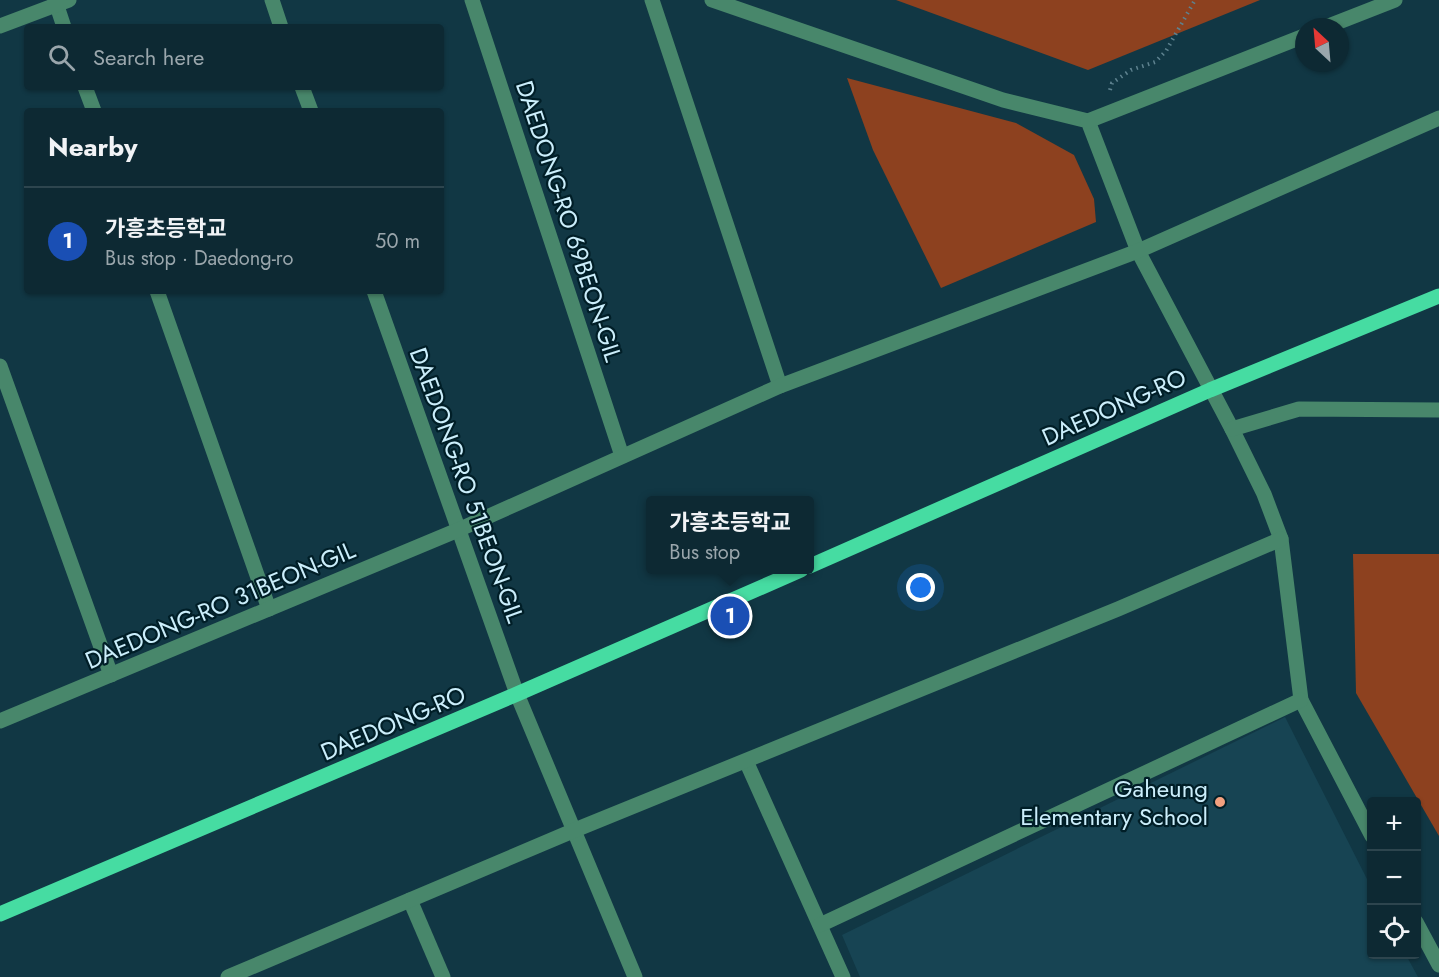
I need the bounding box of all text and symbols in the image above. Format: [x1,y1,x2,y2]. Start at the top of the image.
north arrow [1295,18,1349,72]
search box [24,24,444,90]
icon: search [45,41,78,74]
text: Search here [93,41,204,73]
street label: DAEDONG-RO 69BEON-GIL [507,76,631,366]
text: Nearby [48,128,137,166]
text: 가흥초등학교 [105,212,226,244]
text: 1 [62,227,73,256]
text: 50 m [375,227,420,256]
text: Bus stop · Daedong-ro [105,244,293,273]
street label: DAEDONG-RO 51BEON-GIL [401,342,533,628]
street label: DAEDONG-RO [1036,360,1192,454]
popup [646,496,814,574]
text: 가흥초등학교 [669,506,791,538]
street label: DAEDONG-RO 31BEON-GIL [80,532,361,678]
text: Bus stop [669,538,740,567]
your location [906,573,935,602]
pin: 1 [710,594,750,638]
street label: DAEDONG-RO [315,677,471,769]
place label: Gaheung Elementary School [1020,771,1208,834]
marker: Gaheung Elementary School [1213,795,1227,809]
map controls [1367,797,1421,959]
button: + [1367,797,1421,851]
button: − [1367,851,1421,905]
button: locate [1367,905,1421,959]

